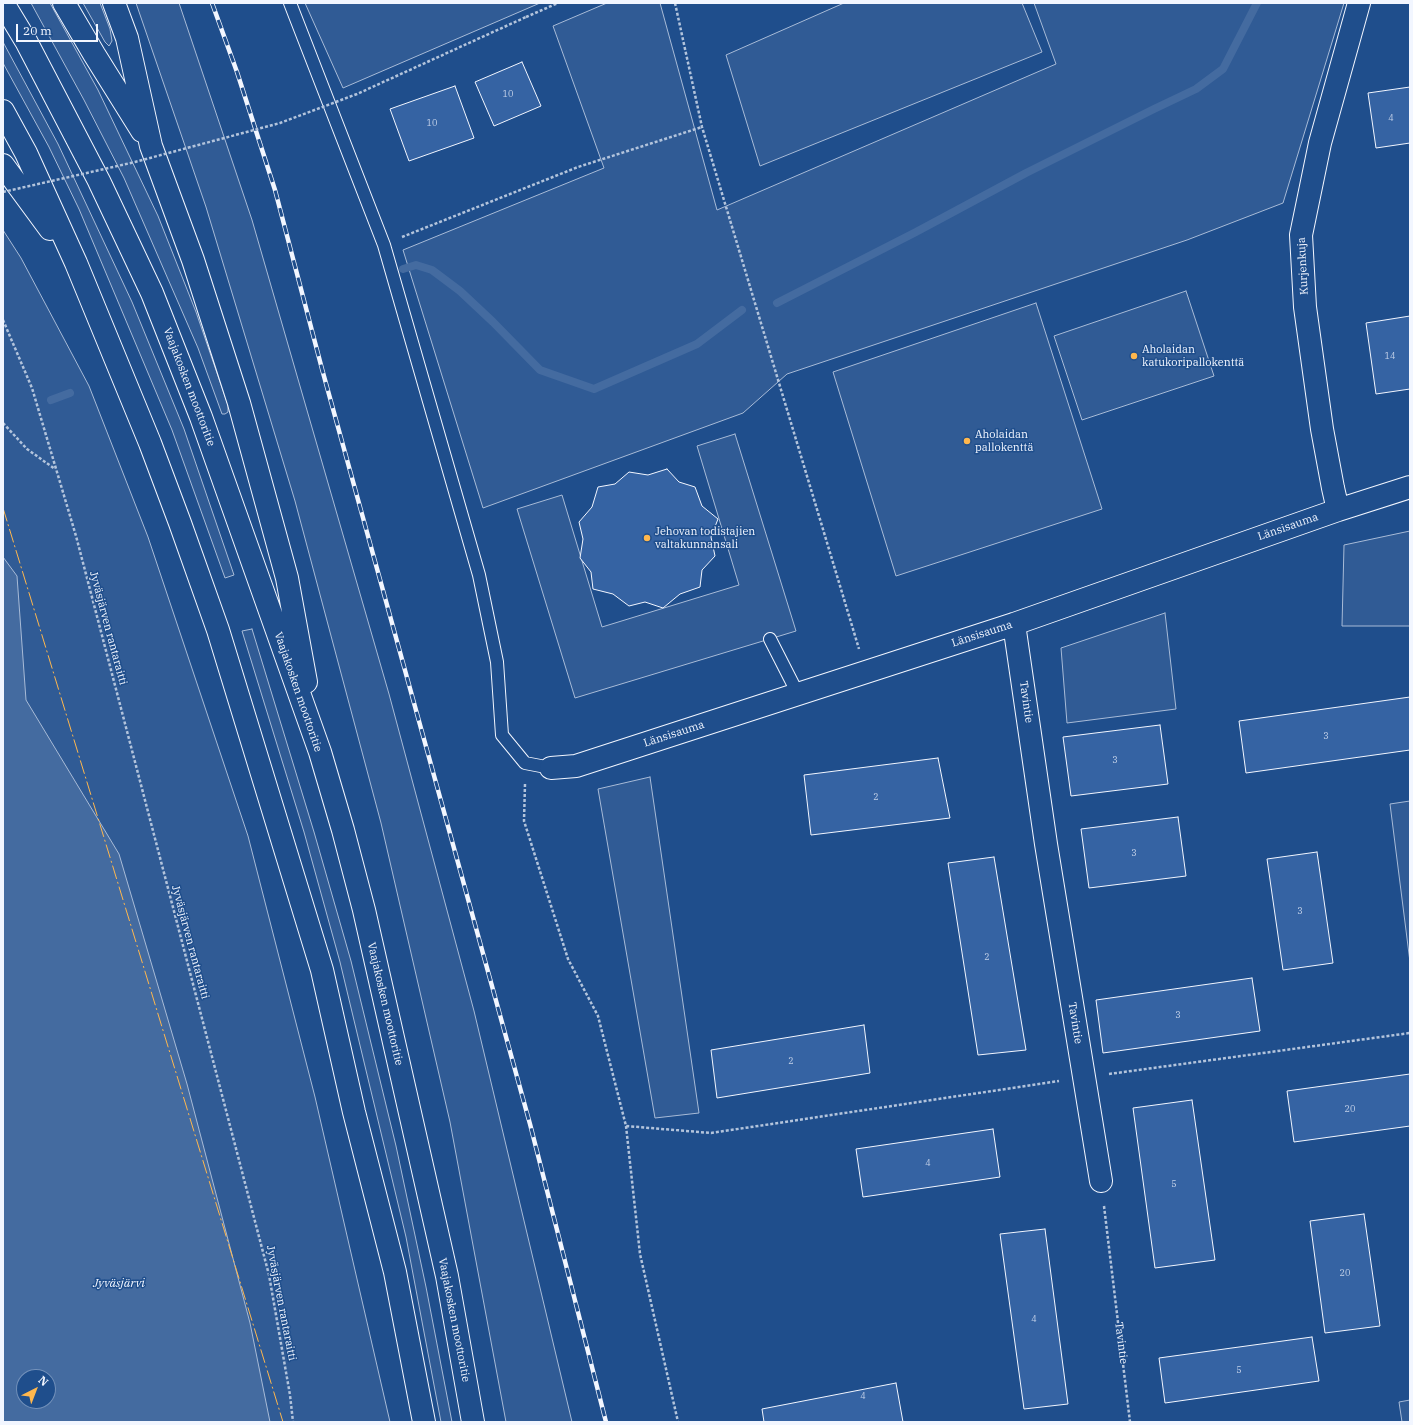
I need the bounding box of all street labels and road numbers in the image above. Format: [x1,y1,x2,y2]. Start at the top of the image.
street label: Kurjenkuja [1295,237,1311,295]
street label: Vaajakosken moottoritie [160,326,218,448]
street label: Länsisauma [1256,511,1320,543]
street label: Jyväsjärven rantaraitti [86,570,130,686]
street label: Länsisauma [950,618,1014,650]
street label: Vaajakosken moottoritie [271,630,325,754]
street label: Tavintie [1017,680,1035,724]
street label: Länsisauma [642,718,706,750]
street label: Jyväsjärven rantaraitti [168,884,212,1000]
street label: Vaajakosken moottoritie [364,941,406,1067]
street label: Tavintie [1065,1001,1085,1045]
street label: Jyväsjärven rantaraitti [263,1244,299,1362]
street label: Vaajakosken moottoritie [436,1257,472,1383]
street label: Tavintie [1112,1321,1130,1365]

